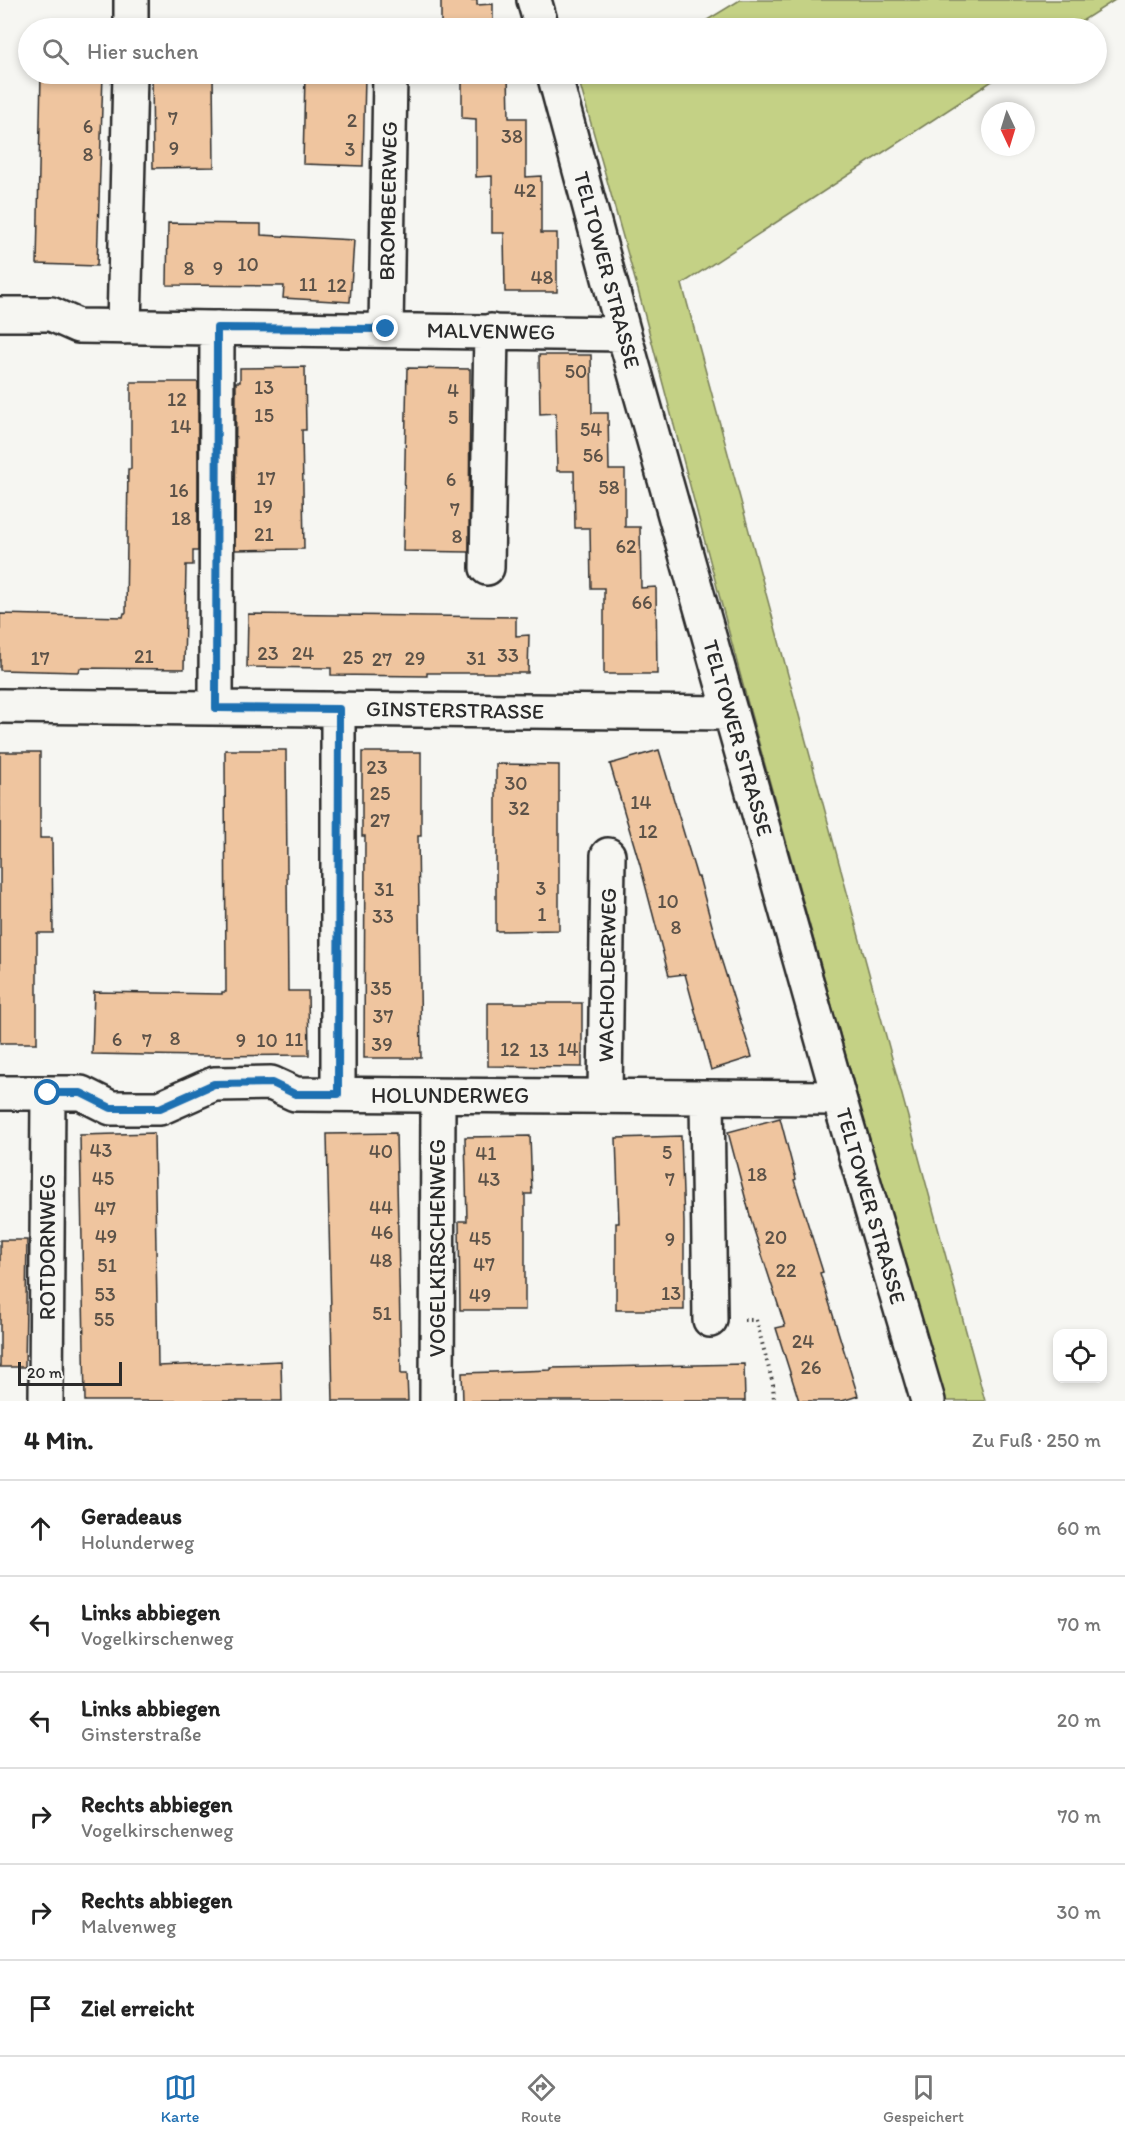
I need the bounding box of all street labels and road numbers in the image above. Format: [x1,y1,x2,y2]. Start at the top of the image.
street label: BROMBEERWEG [373,121,403,281]
street label: TELTOWER STRASSE [568,169,646,371]
street label: MALVENWEG [426,316,556,346]
street label: TELTOWER STRASSE [697,637,779,839]
street label: GINSTERSTRASSE [366,695,544,725]
street label: WACHOLDERWEG [592,887,622,1063]
street label: HOLUNDERWEG [371,1082,529,1109]
street label: TELTOWER STRASSE [830,1105,912,1307]
street label: VOGELKIRSCHENWEG [424,1139,451,1357]
street label: ROTDORNWEG [34,1174,61,1320]

